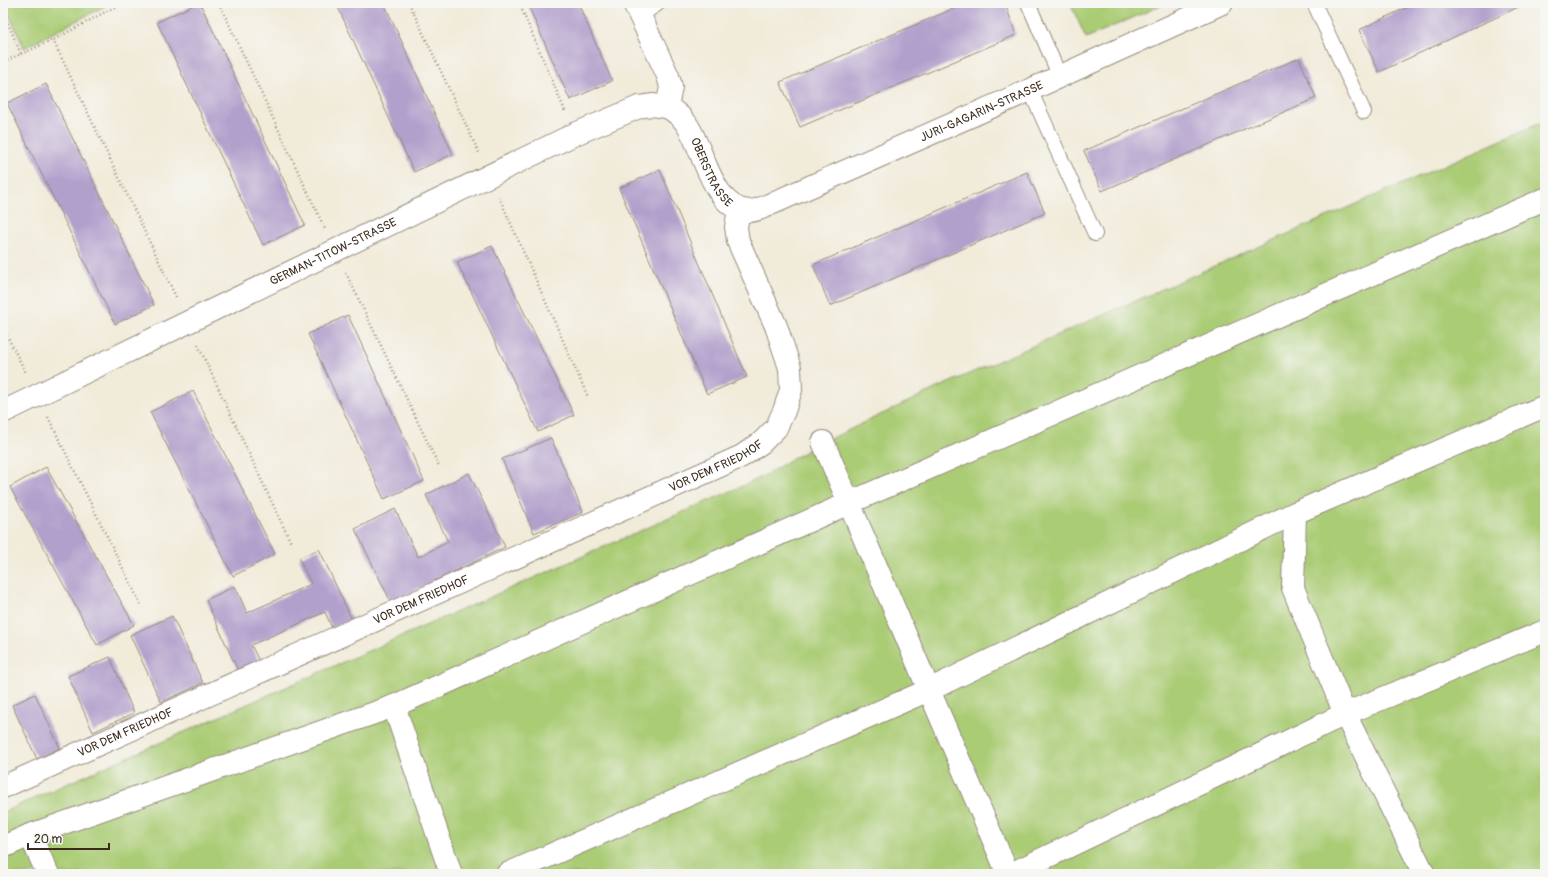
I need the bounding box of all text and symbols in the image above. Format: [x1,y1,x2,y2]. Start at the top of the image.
street label: JURI-GAGARIN-STRASSE [918,78,1046,145]
street label: OBERSTRASSE [687,135,736,211]
street label: GERMAN-TITOW-STRASSE [267,215,399,289]
street label: VOR DEM FRIEDHOF [667,437,766,496]
street label: VOR DEM FRIEDHOF [371,572,471,628]
street label: VOR DEM FRIEDHOF [75,705,176,761]
scale bar [28,825,109,851]
text: 20 m [34,832,63,847]

